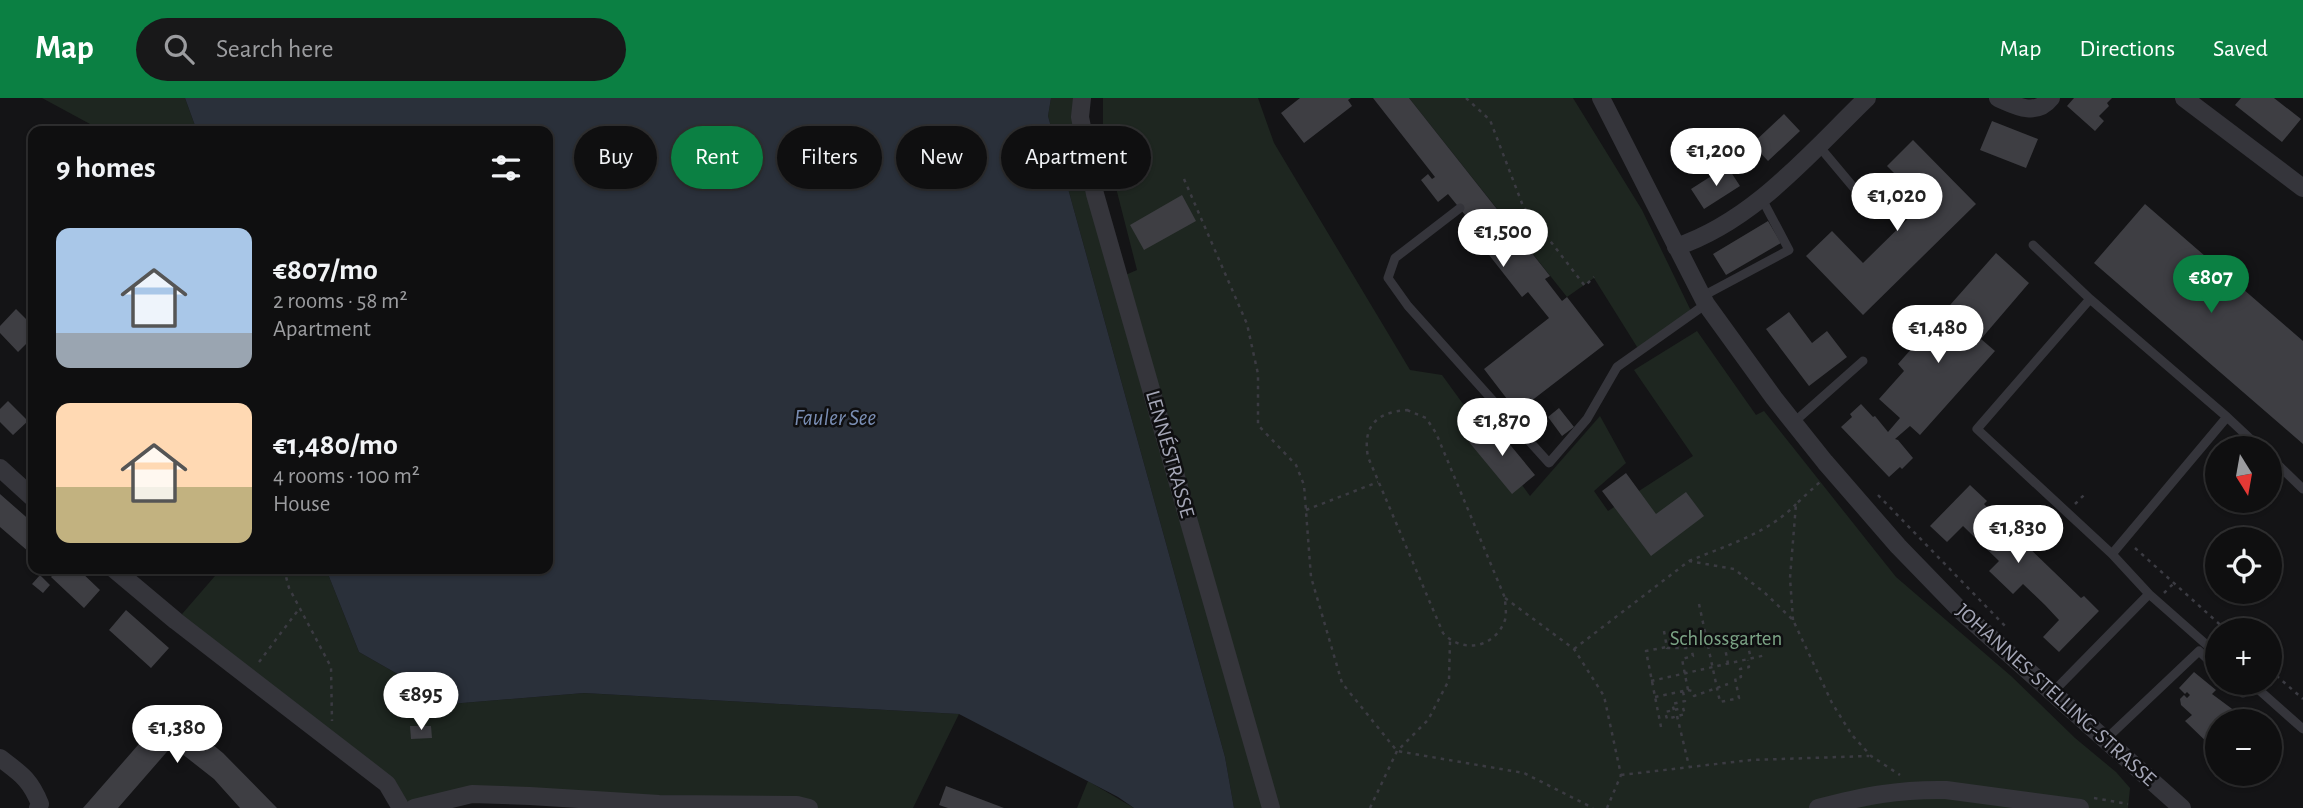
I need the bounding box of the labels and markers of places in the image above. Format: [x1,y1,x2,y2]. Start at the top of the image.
pin: €1,200 [1659,129,1773,188]
pin: €1,020 [1840,174,1954,233]
pin: €1,500 [1446,209,1560,269]
pin: €807 [2170,256,2252,315]
pin: €1,480 [1881,306,1995,365]
pin: €1,870 [1445,398,1559,458]
pin: €1,830 [1961,505,2075,565]
pin: €895 [380,672,462,732]
pin: €1,380 [120,706,234,765]

